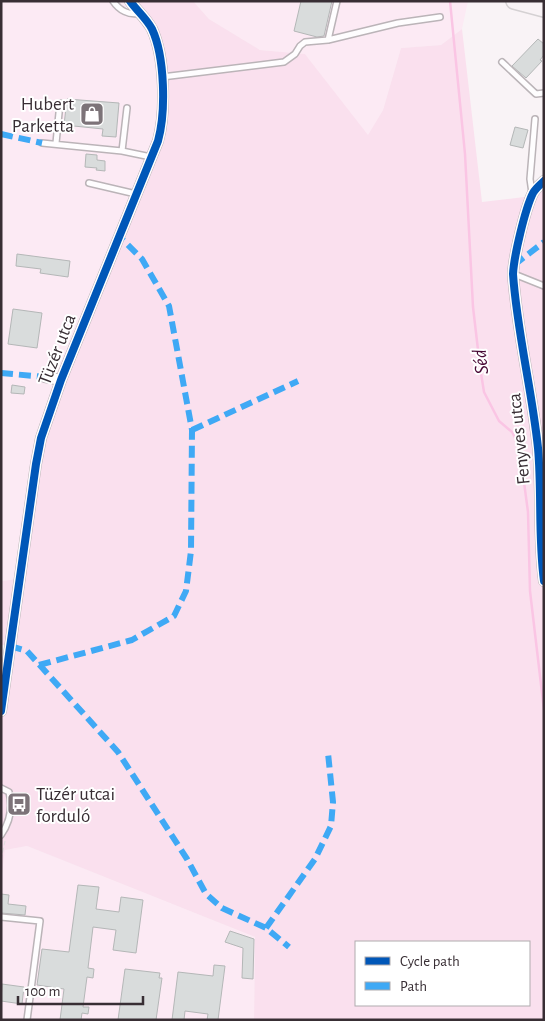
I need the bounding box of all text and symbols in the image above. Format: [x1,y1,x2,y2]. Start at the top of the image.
place label: Hubert Parketta [12,95,74,136]
shop icon: Hubert Parketta [79,101,105,127]
street label: Tüzér utca [35,311,80,388]
water label: Séd [470,348,492,375]
street label: Fenyves utca [505,392,534,486]
place label: Tüzér utcai forduló [36,785,115,826]
bus stop icon: Tüzér utcai forduló [6,791,32,817]
legend [355,941,530,1006]
text: Cycle path [400,954,460,969]
scale bar [18,974,142,1006]
text: Path [400,979,427,994]
text: 100 m [25,984,60,999]

